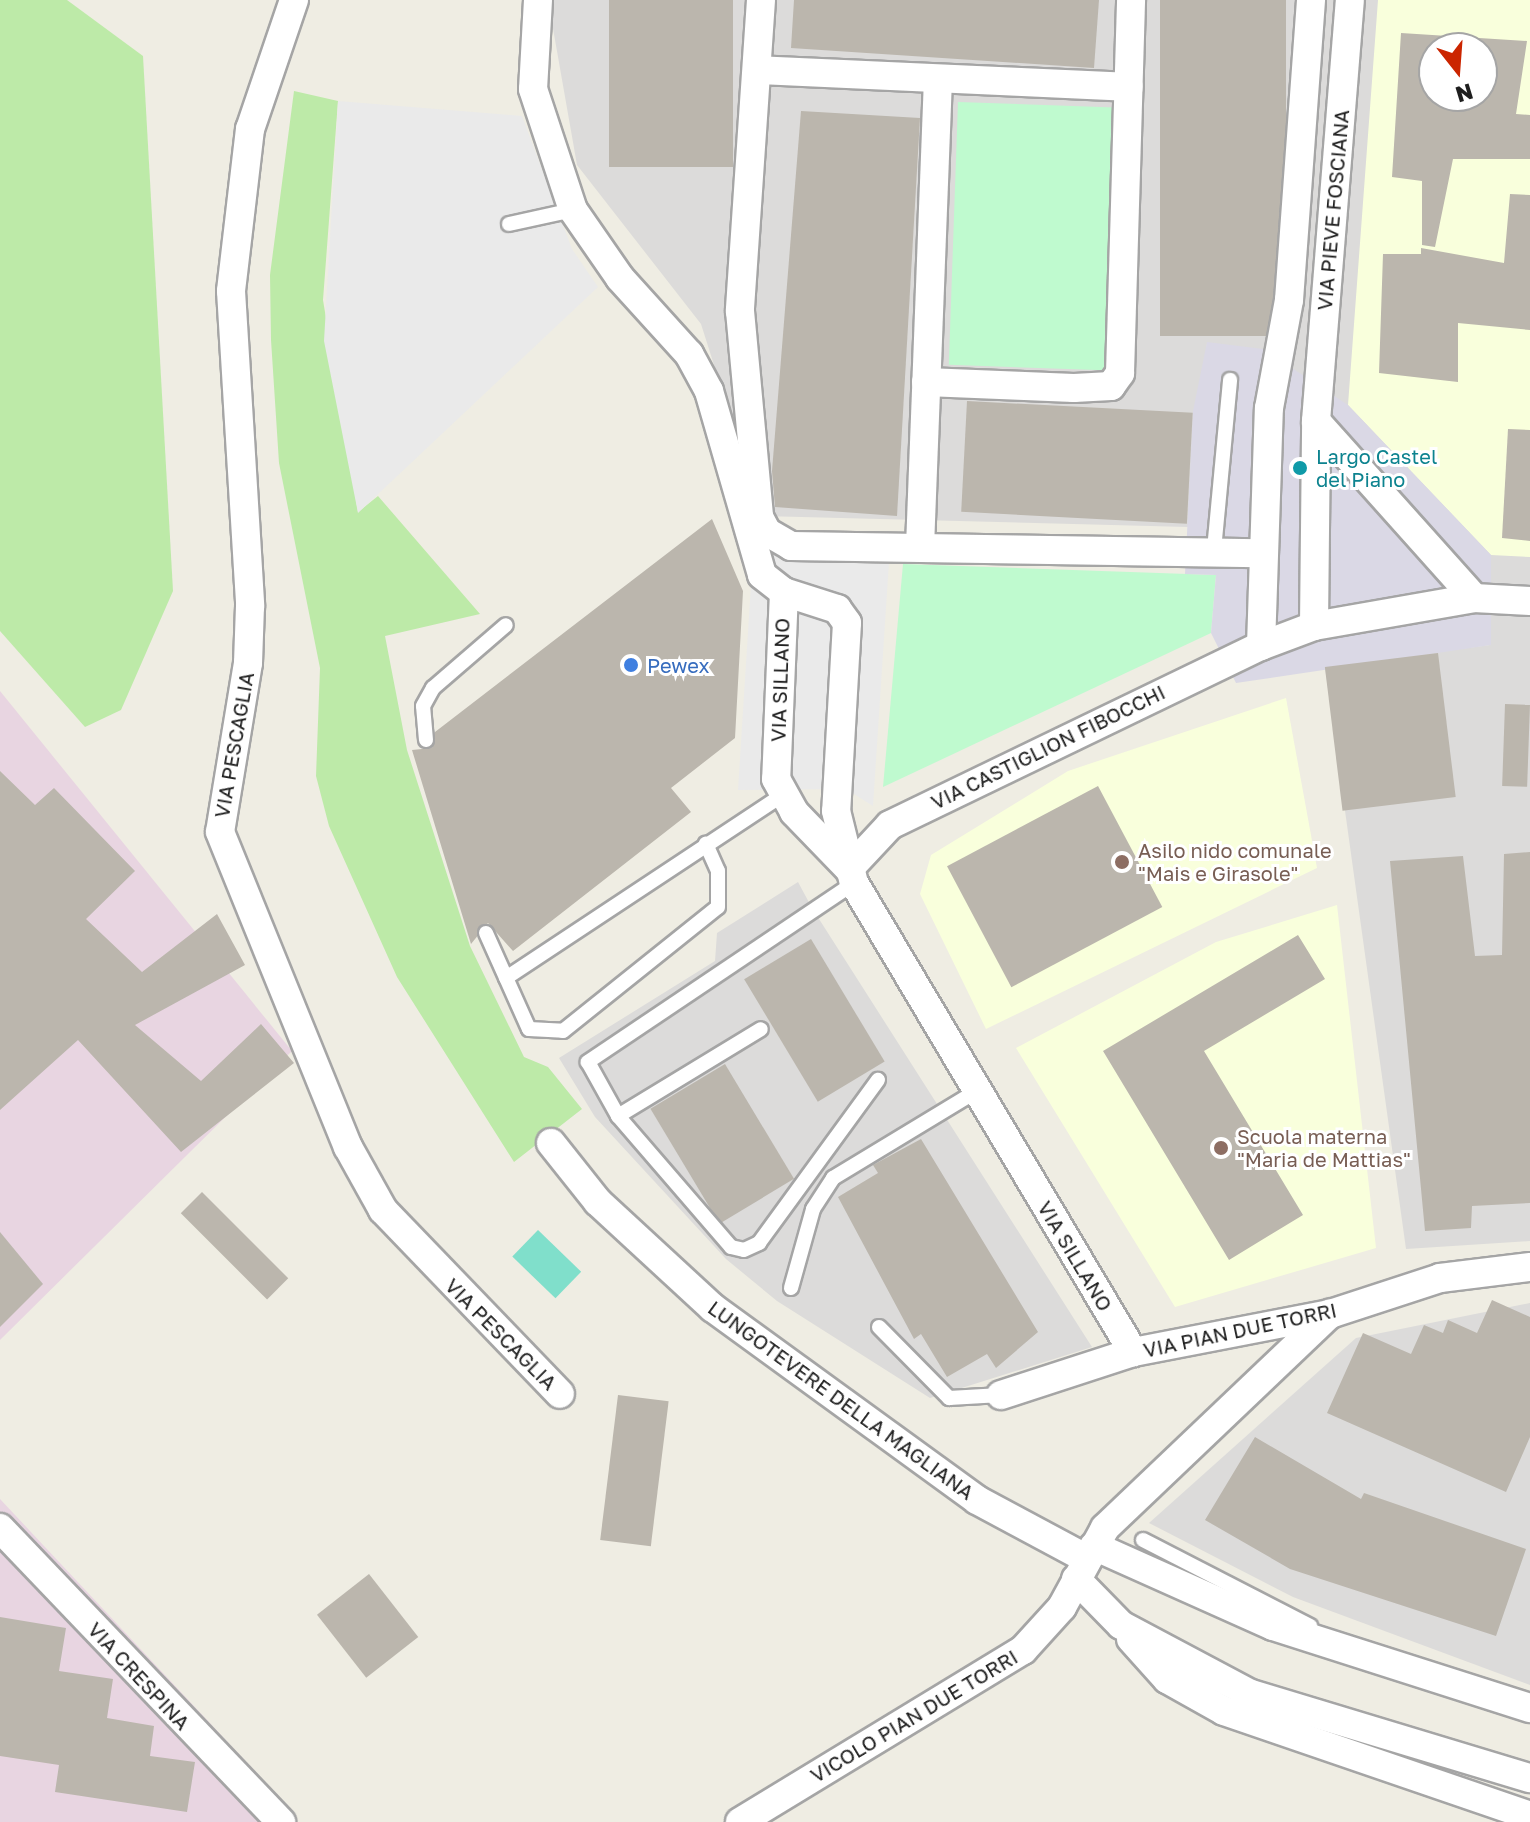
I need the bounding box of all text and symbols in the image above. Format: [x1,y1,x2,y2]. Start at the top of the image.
north arrow [1418,32,1498,112]
text: N [1453,78,1477,109]
street label: VIA PIEVE FOSCIANA [1312,108,1354,312]
place label: Largo Castel del Piano [1316,444,1437,491]
marker: Largo Castel del Piano [1291,459,1309,477]
street label: VIA SILLANO [766,618,794,742]
place label: Pewex [647,653,709,677]
marker: Pewex [622,656,640,674]
street label: VIA PESCAGLIA [209,670,259,820]
street label: VIA CASTIGLION FIBOCCHI [927,680,1169,814]
place label: Asilo nido comunale "Mais e Girasole" [1138,838,1332,885]
marker: Asilo nido comunale "Mais e Girasole" [1113,853,1131,871]
place label: Scuola materna "Maria de Mattias" [1237,1124,1411,1171]
marker: Scuola materna "Maria de Mattias" [1212,1139,1230,1157]
street label: VIA SILLANO [1033,1197,1117,1315]
street label: VIA PESCAGLIA [440,1273,562,1395]
street label: LUNGOTEVERE DELLA MAGLIANA [704,1296,978,1504]
street label: VIA PIAN DUE TORRI [1141,1298,1339,1362]
street label: VIA CRESPINA [83,1617,195,1735]
street label: VICOLO PIAN DUE TORRI [806,1645,1022,1787]

